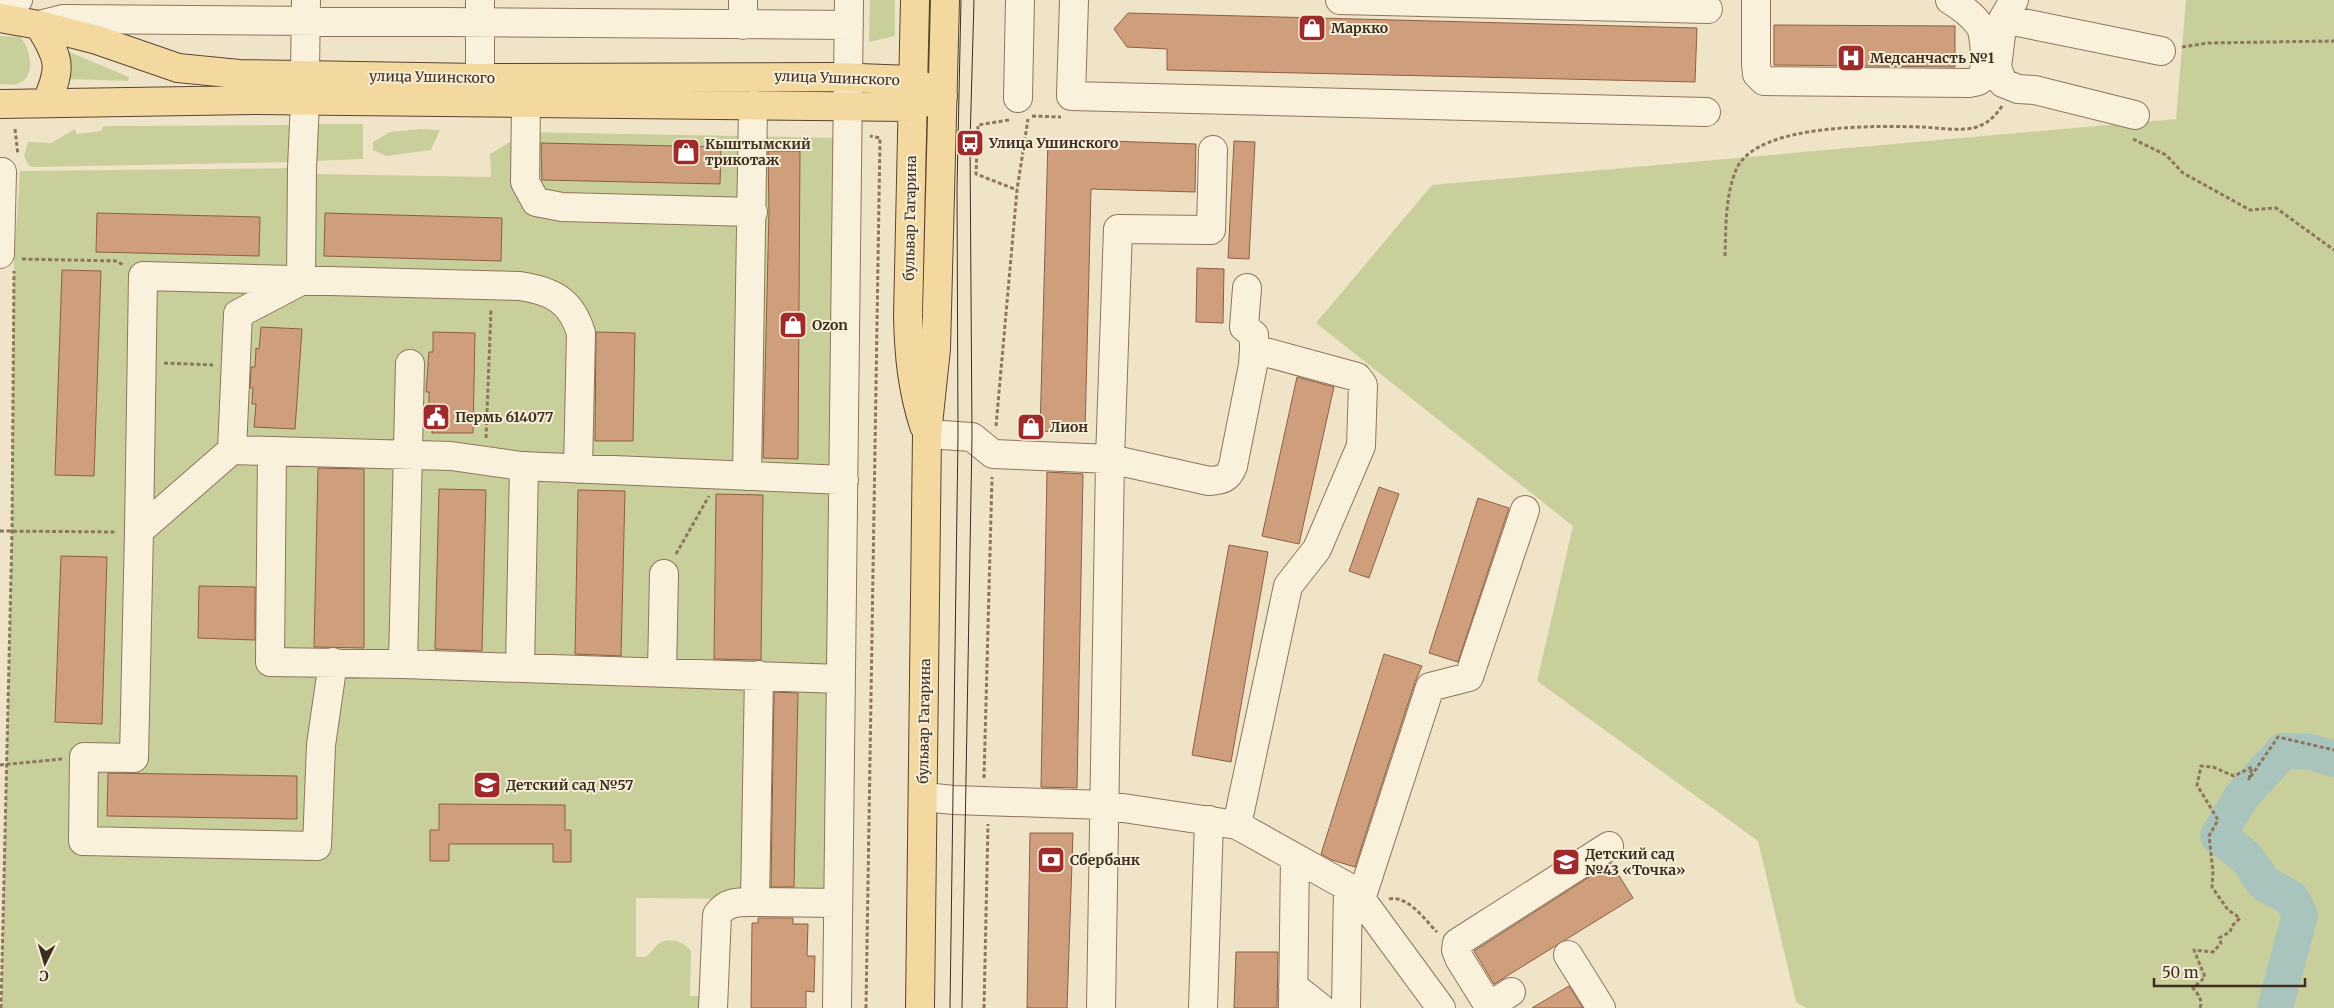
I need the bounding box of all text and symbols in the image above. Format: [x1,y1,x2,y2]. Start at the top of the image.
shop icon: Маркко [1297,13,1327,43]
place label: Маркко [1331,19,1388,37]
hospital icon: Медсанчасть №1 [1836,43,1866,73]
place label: Медсанчасть №1 [1870,49,1995,67]
street label: улица Ушинского [369,67,495,87]
street label: улица Ушинского [774,67,900,89]
bus stop icon: Улица Ушинского [955,128,985,158]
place label: Улица Ушинского [988,134,1118,152]
place label: Кыштымский трикотаж [705,135,811,169]
shop icon: Кыштымский трикотаж [671,137,701,167]
street label: бульвар Гагарина [900,155,920,281]
shop icon: Ozon [778,310,808,340]
place label: Ozon [812,316,848,334]
public building icon: Пермь 614077 [421,402,451,432]
place label: Пермь 614077 [455,408,553,426]
shop icon: Лион [1016,412,1046,442]
place label: Лион [1050,418,1088,436]
street label: бульвар Гагарина [914,658,934,784]
school or university icon: Детский сад №57 [472,770,502,800]
place label: Детский сад №57 [506,776,633,794]
bank icon: Сбербанк [1036,845,1066,875]
place label: Детский сад №43 «Точка» [1585,845,1685,879]
school or university icon: Детский сад №43 «Точка» [1551,847,1581,877]
place label: Сбербанк [1070,851,1141,869]
north arrow [20,938,70,988]
scale bar [2154,956,2305,988]
text: 50 m [2162,963,2199,982]
text: С [38,967,49,985]

